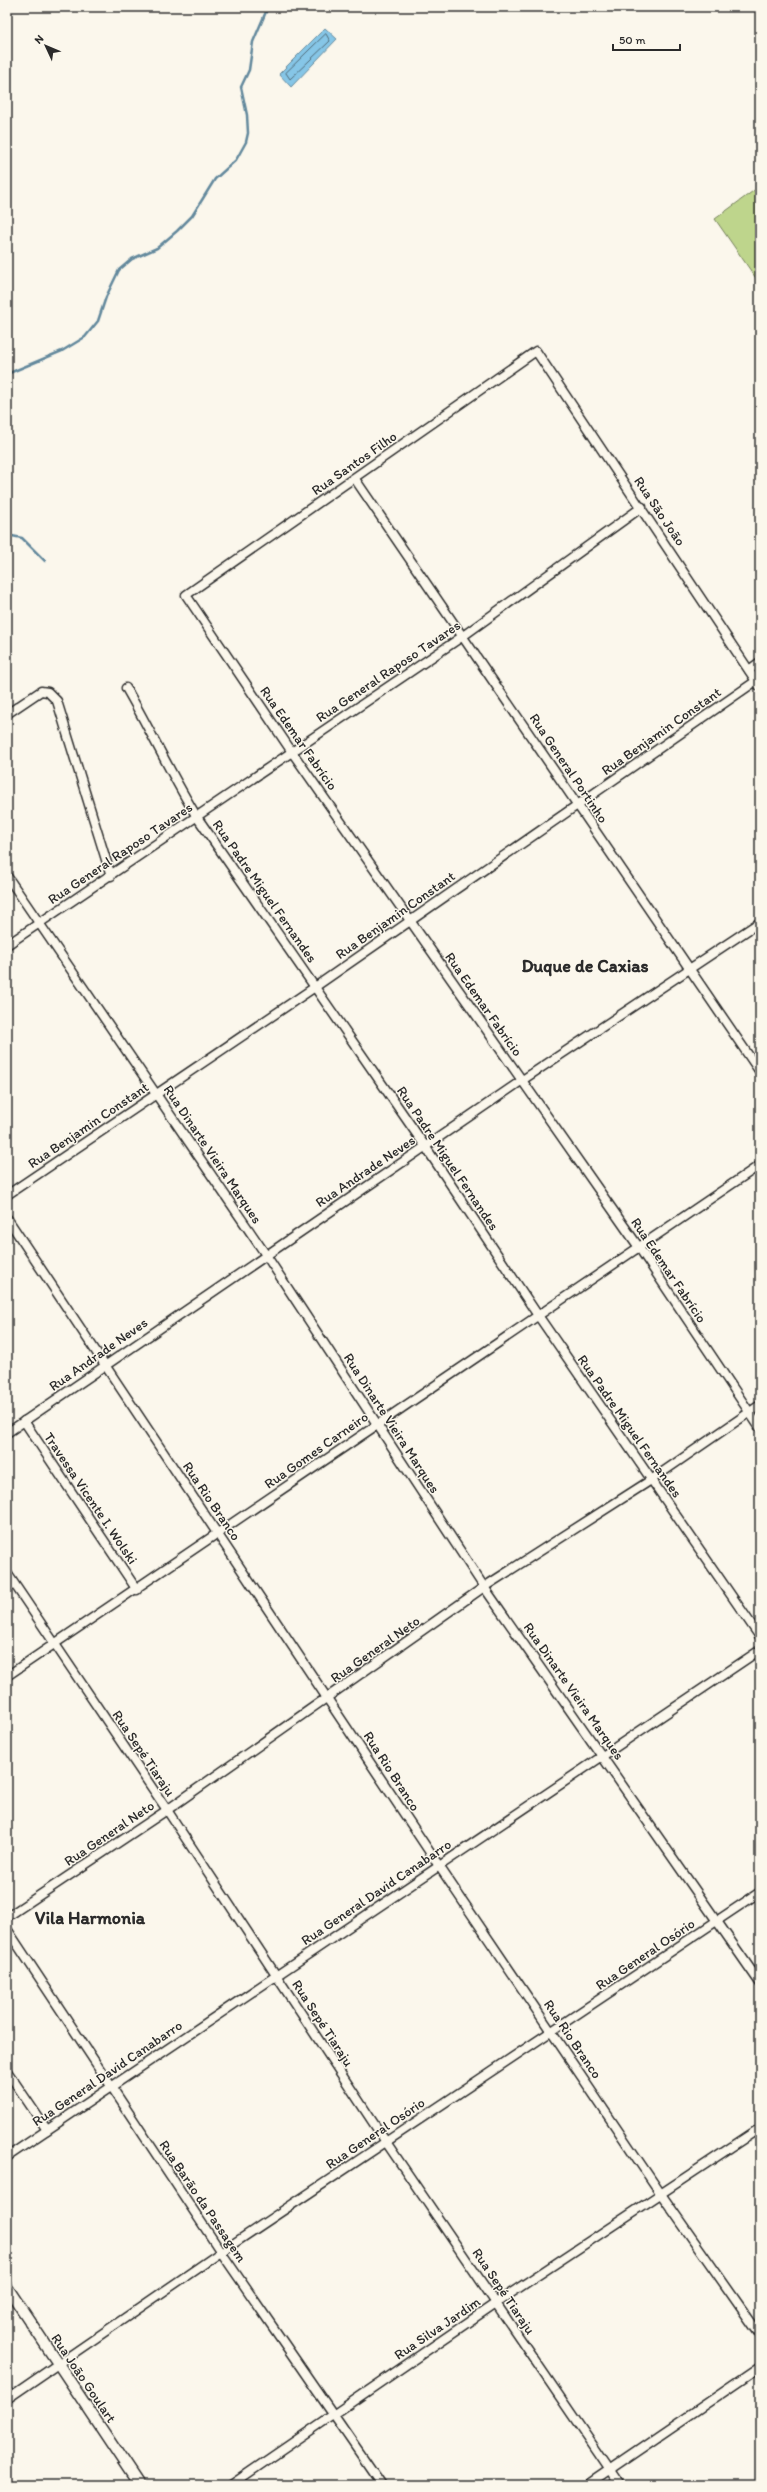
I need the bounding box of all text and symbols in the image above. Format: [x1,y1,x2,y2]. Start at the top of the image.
north arrow [26,26,66,66]
scale bar [613,26,680,52]
text: N [32,32,46,47]
text: 50 m [619,33,645,47]
street label: Rua Santos Filho [308,428,400,499]
street label: Rua São João [630,473,689,549]
street label: Rua General Raposo Tavares [313,617,464,726]
street label: Rua Edemar Fabrício [256,683,341,794]
street label: Rua Benjamin Constant [598,684,724,779]
street label: Rua General Portinho [526,710,612,826]
street label: Rua General Raposo Tavares [45,799,196,908]
street label: Rua Padre Miguel Fernandes [209,817,320,966]
street label: Rua Benjamin Constant [332,868,458,963]
street label: Rua Edemar Fabrício [441,949,526,1060]
district label: Duque de Caxias [521,955,649,977]
street label: Rua Benjamin Constant [25,1079,152,1172]
street label: Rua Dinarte Vieira Marques [160,1082,265,1227]
street label: Rua Padre Miguel Fernandes [393,1083,502,1234]
street label: Rua Andrade Neves [312,1132,418,1211]
street label: Rua Edemar Fabrício [627,1214,710,1326]
street label: Rua Andrade Neves [46,1314,151,1395]
street label: Rua Dinarte Vieira Marques [340,1350,443,1497]
street label: Rua Padre Miguel Fernandes [574,1352,685,1501]
street label: Rua Gomes Carneiro [261,1408,372,1493]
street label: Travessa Vicente I. Wolski [40,1429,141,1567]
street label: Rua Rio Branco [179,1459,244,1544]
street label: Rua General Neto [327,1612,423,1687]
street label: Rua Dinarte Vieira Marques [520,1619,627,1763]
street label: Rua Sepé Tiaraju [109,1707,179,1800]
street label: Rua Rio Branco [360,1728,424,1814]
street label: Rua General Neto [61,1797,158,1870]
street label: Rua General David Canabarro [298,1836,455,1949]
district label: Vila Harmonia [35,1907,146,1929]
street label: Rua General Osório [592,1915,698,1994]
street label: Rua Sepé Tiaraju [288,1977,357,2070]
street label: Rua Rio Branco [540,1997,605,2082]
street label: Rua General David Canabarro [29,2017,186,2130]
street label: Rua General Osório [322,2094,428,2173]
street label: Rua Barão da Passagem [155,2137,250,2266]
street label: Rua Sepé Tiaraju [469,2245,539,2338]
street label: Rua Silva Jardim [391,2293,484,2364]
street label: Rua João Goulart [48,2331,120,2426]

